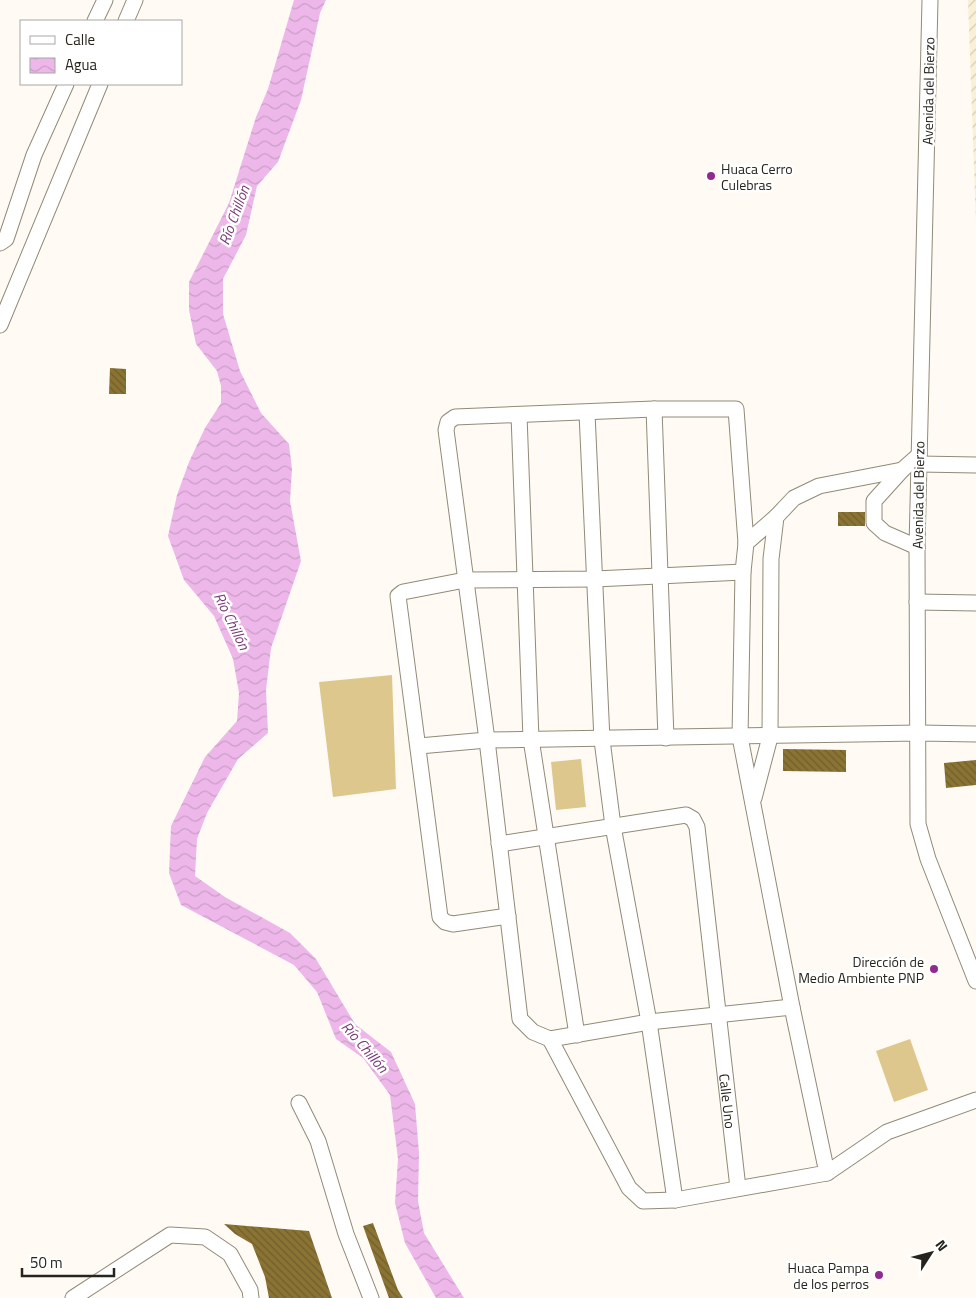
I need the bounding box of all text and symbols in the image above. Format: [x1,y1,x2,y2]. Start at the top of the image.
legend [20,20,182,85]
text: Calle [65,28,95,51]
street label: Avenida del Bierzo [917,37,939,145]
text: Agua [65,53,97,76]
place label: Huaca Cerro Culebras [721,158,793,195]
marker: Huaca Cerro Culebras [705,170,717,182]
water label: Río Chillón [213,182,256,248]
street label: Avenida del Bierzo [907,441,929,549]
water label: Río Chillón [208,588,256,654]
place label: Dirección de Medio Ambiente PNP [798,951,924,988]
marker: Dirección de Medio Ambiente PNP [928,963,940,975]
water label: Río Chillón [336,1016,394,1078]
street label: Calle Uno [715,1072,742,1130]
north arrow [906,1228,956,1278]
text: N [931,1235,953,1255]
scale bar [22,1246,115,1278]
text: 50 m [30,1251,63,1274]
place label: Huaca Pampa de los perros [788,1257,869,1294]
marker: Huaca Pampa de los perros [873,1269,885,1281]

